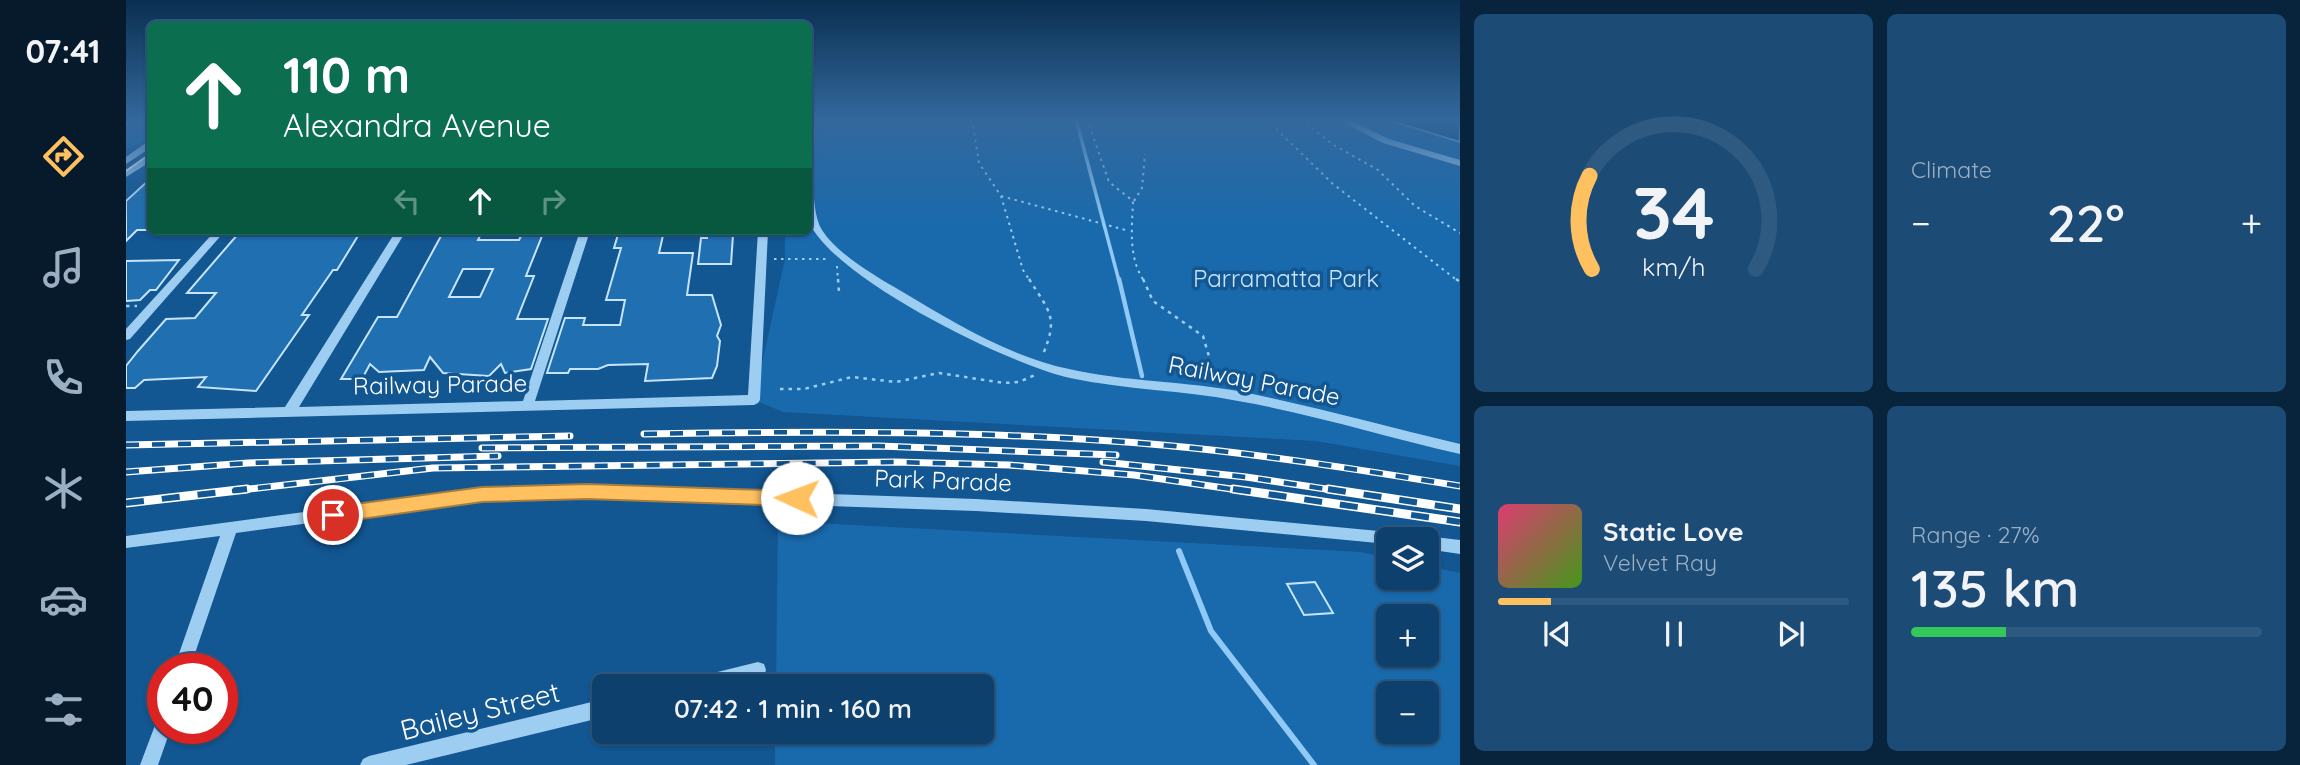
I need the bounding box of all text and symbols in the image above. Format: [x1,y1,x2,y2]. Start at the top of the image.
text: 07:41 [26,31,100,71]
text: 110 m [283,44,410,105]
icon: ahead [168,49,259,140]
text: Alexandra Avenue [283,105,551,145]
icon: directions [39,132,88,181]
text: Climate [1911,155,1992,184]
text: 34 [1633,166,1714,257]
icon: left [388,182,426,220]
icon: ahead [461,182,499,220]
icon: right [534,182,572,220]
text: 22° [2047,190,2125,255]
text: − [1911,199,1931,247]
text: + [2241,199,2262,247]
icon: music [39,243,88,292]
text: km/h [1642,251,1705,282]
park label: Parramatta Park [1193,263,1379,293]
street label: Railway Parade [1166,349,1343,411]
icon: phone [39,353,88,402]
street label: Railway Parade [353,367,527,401]
position arrow [760,461,834,535]
street label: Park Parade [874,463,1012,497]
icon: climate [39,464,88,513]
pin [303,485,363,545]
icon: arrive [314,496,352,534]
text: Static Love [1603,515,1744,548]
text: Range · 27% [1911,520,2040,549]
map controls [1376,527,1439,744]
button: layers [1376,527,1439,590]
text: Velvet Ray [1603,548,1717,577]
text: 135 km [1911,555,2079,620]
icon: car [39,575,88,624]
button: + [1376,604,1439,667]
icon: previous [1538,615,1576,653]
icon: pause [1655,615,1693,653]
icon: next [1772,615,1810,653]
speed limit sign: 40 [147,653,238,744]
street label: Bailey Street [397,674,563,747]
button: − [1376,681,1439,744]
icon: filters [39,685,88,734]
text: 07:42 · 1 min · 160 m [674,692,912,725]

